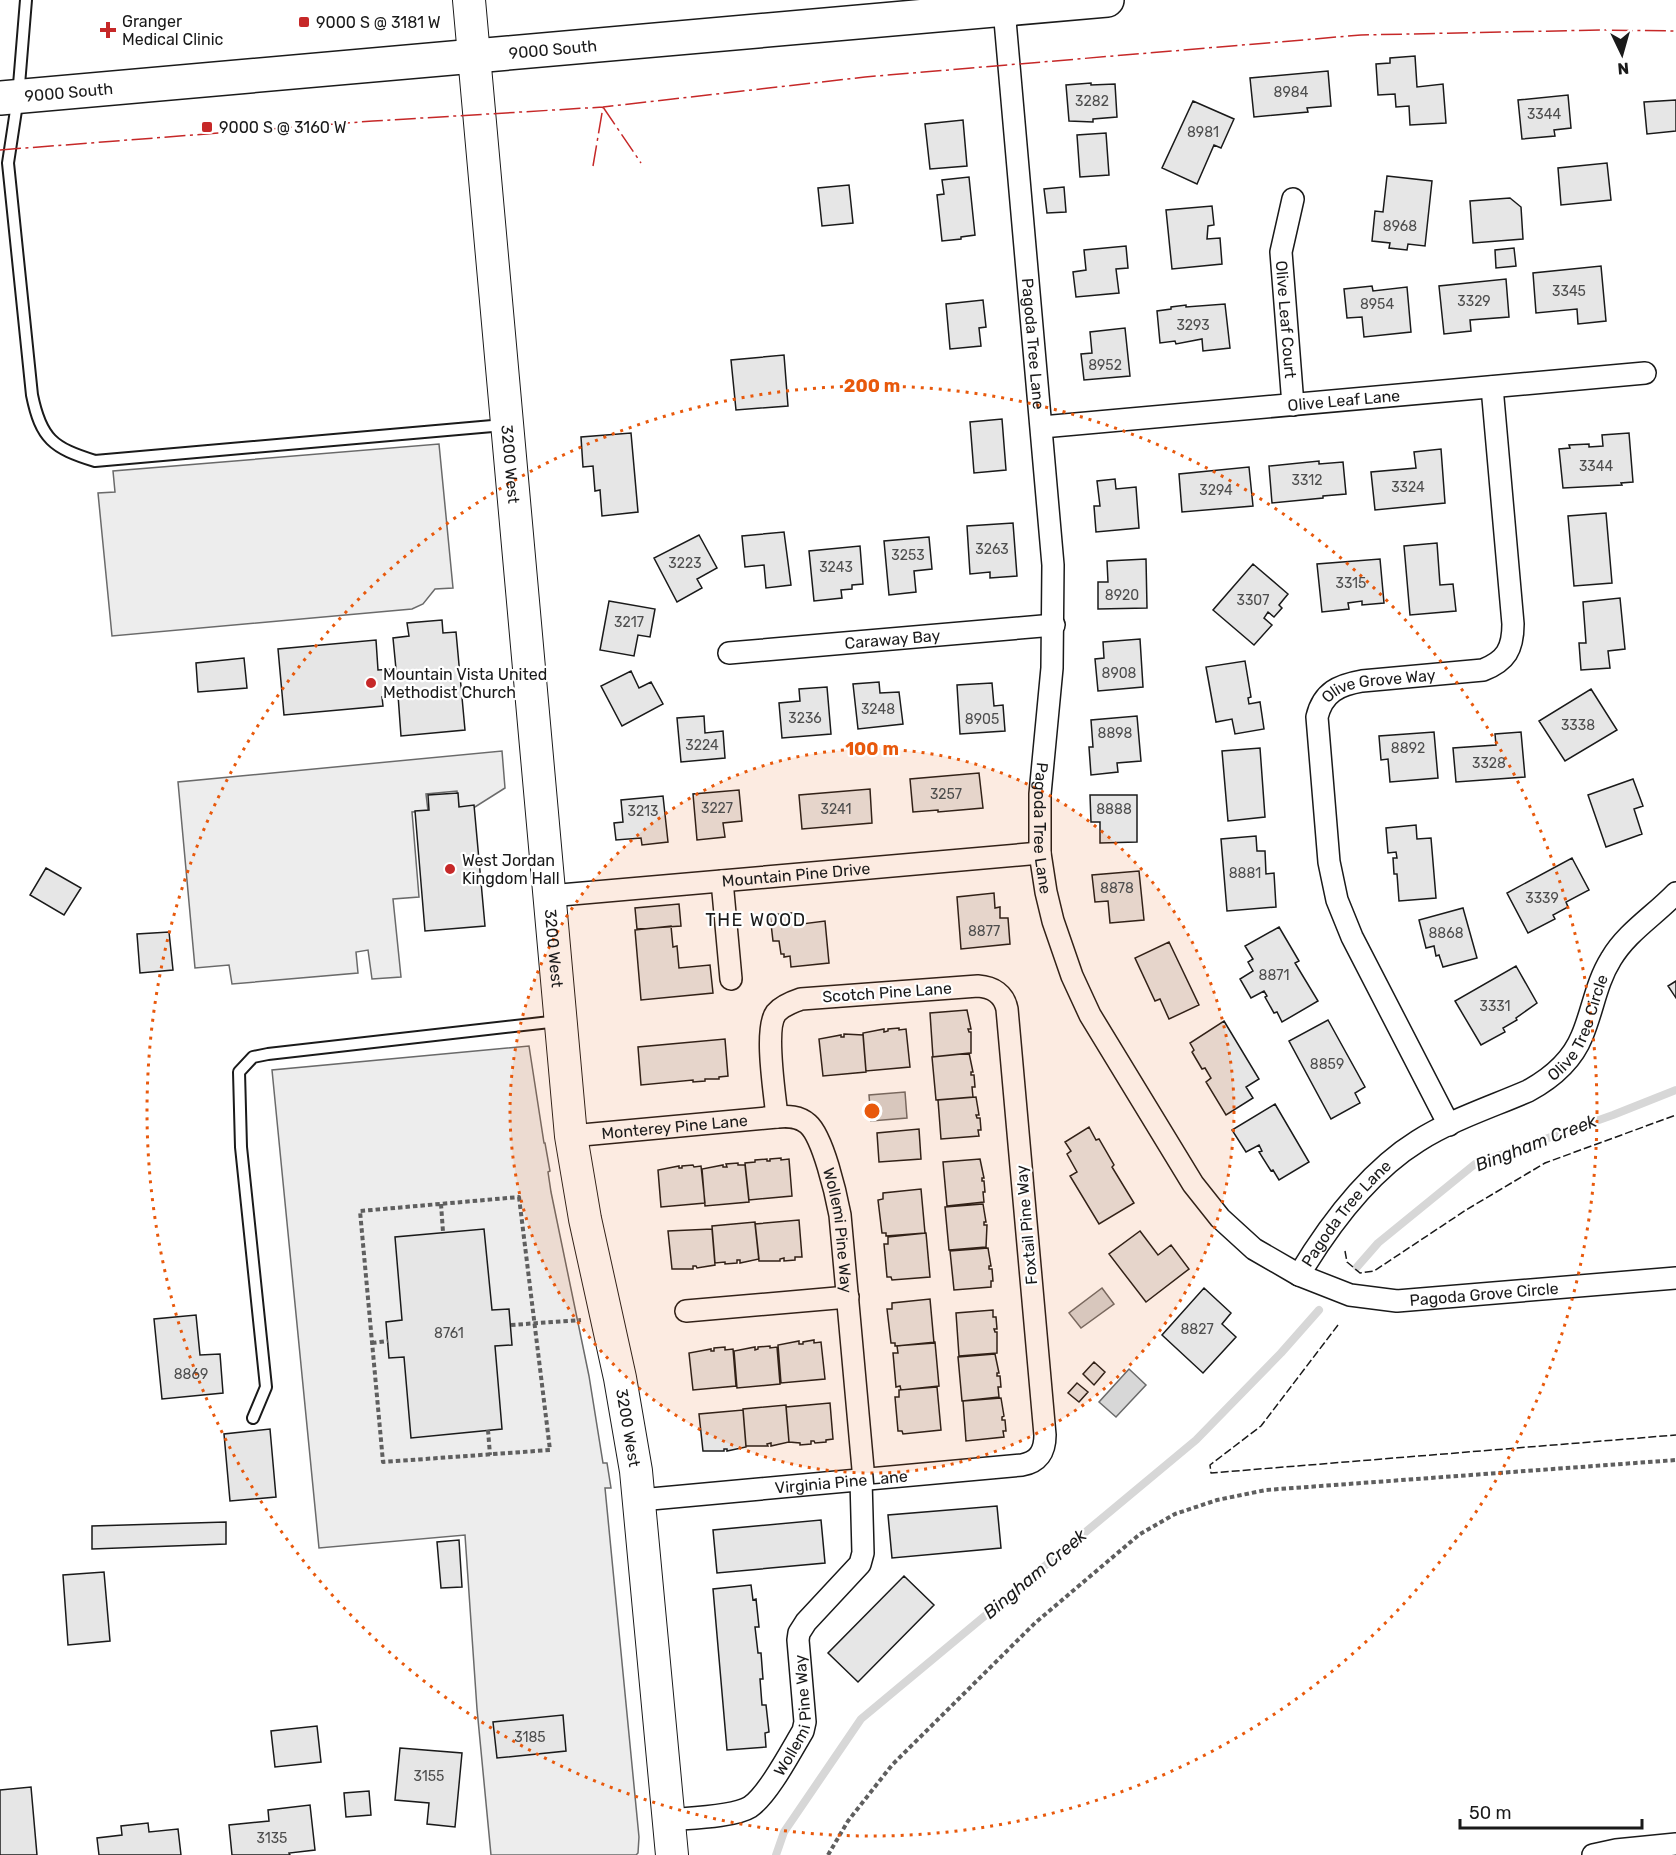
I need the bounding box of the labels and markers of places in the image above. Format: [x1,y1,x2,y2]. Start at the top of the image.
place label: Granger Medical Clinic [122,12,224,49]
place label: 9000 S @ 3181 W [316,13,441,32]
marker: 9000 S @ 3181 W [297,15,311,29]
marker: Granger Medical Clinic [99,21,117,39]
place label: 9000 S @ 3160 W [219,118,347,137]
marker: 9000 S @ 3160 W [200,120,214,134]
place label: Mountain Vista United Methodist Church [383,665,547,702]
marker: Mountain Vista United Methodist Church [364,676,378,690]
place label: West Jordan Kingdom Hall [462,851,560,888]
marker: West Jordan Kingdom Hall [443,862,457,876]
centre of rings [862,1101,882,1121]

